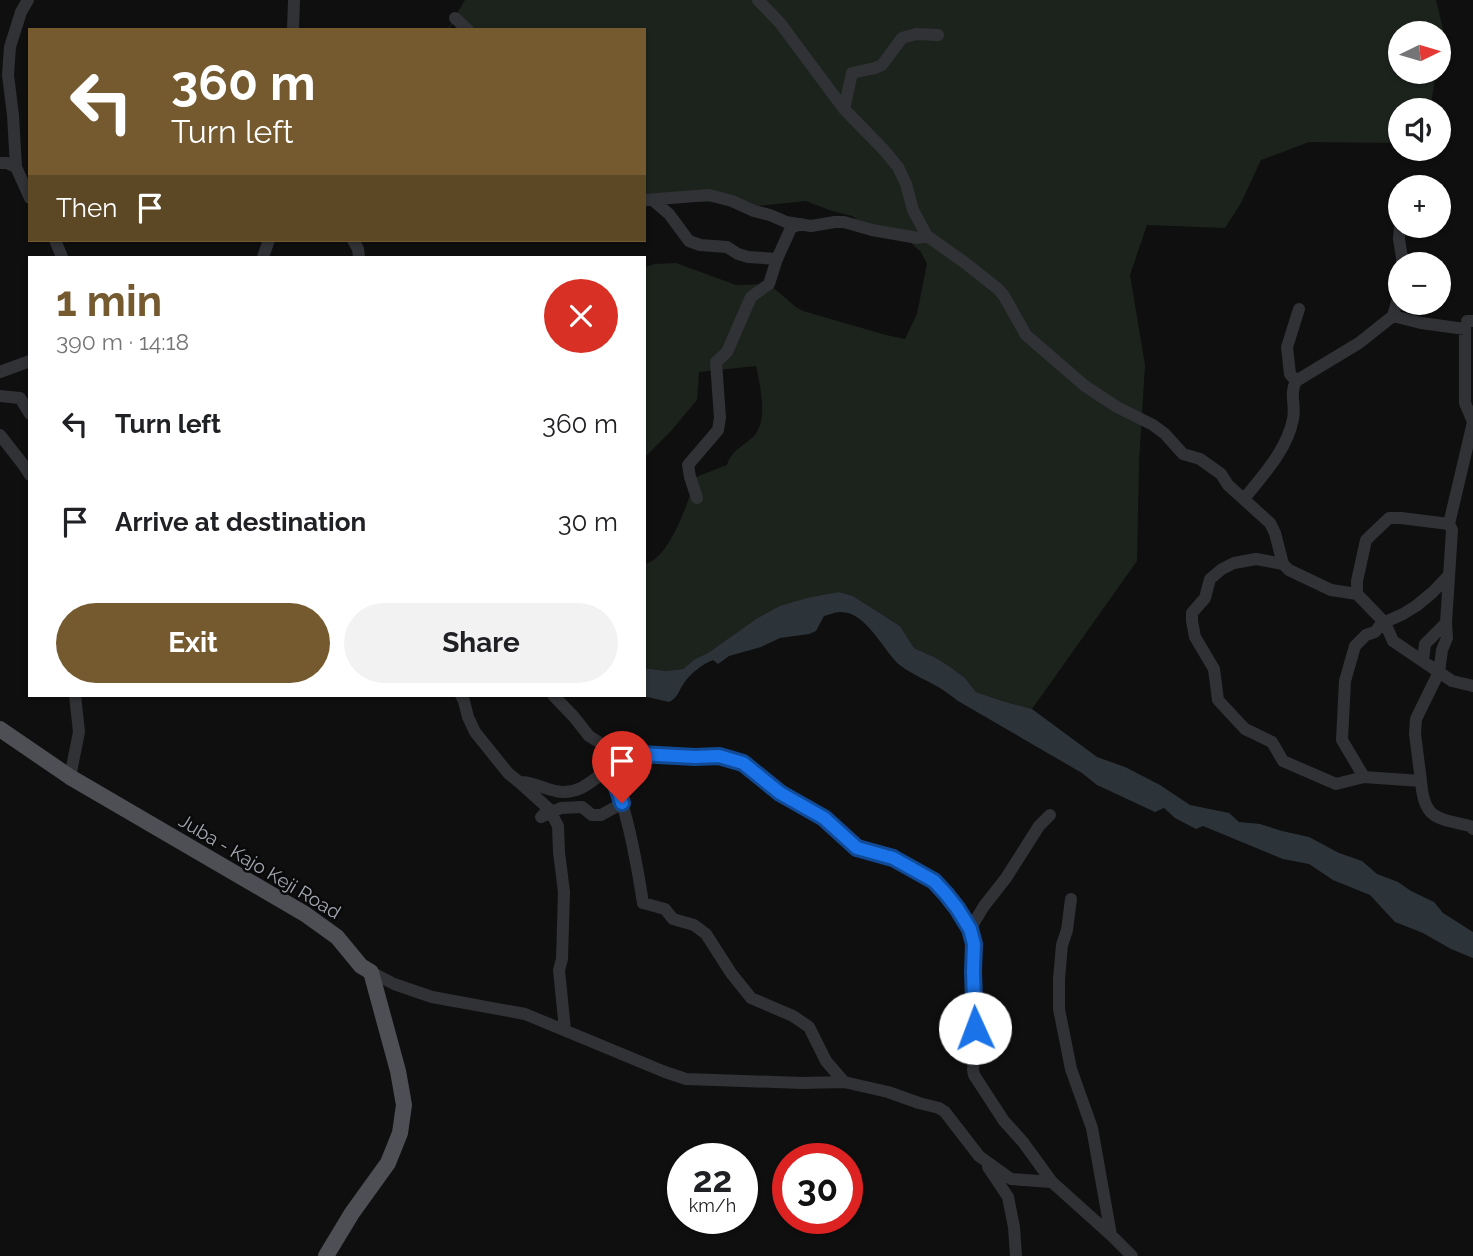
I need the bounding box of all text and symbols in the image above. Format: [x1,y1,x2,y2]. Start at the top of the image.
north arrow [1388,21,1451,84]
map controls [1388,21,1451,315]
text: 360 m [171,54,316,111]
icon: left [56,56,147,147]
button: sound [1388,98,1451,161]
text: Turn left [171,113,293,150]
button: + [1388,175,1451,238]
icon: arrive [131,189,169,227]
text: Then [56,193,117,223]
button: − [1388,252,1451,315]
text: 1 min [56,277,162,326]
button: close [544,279,618,353]
text: 390 m · 14:18 [56,328,189,355]
icon: left [56,405,94,443]
text: Turn left [115,409,221,439]
text: 360 m [542,409,618,439]
icon: arrive [56,503,94,541]
text: Arrive at destination [115,507,366,537]
text: 30 m [558,507,618,537]
button: Exit [56,603,330,683]
button: Share [344,603,618,683]
pin [592,731,652,803]
icon: arrive [603,742,641,780]
street label: Juba - Kajo Keji Road [175,809,345,923]
position arrow [938,991,1012,1065]
speed limit sign: 30 [772,1143,863,1234]
text: 22 [693,1159,732,1200]
text: km/h [689,1195,736,1216]

